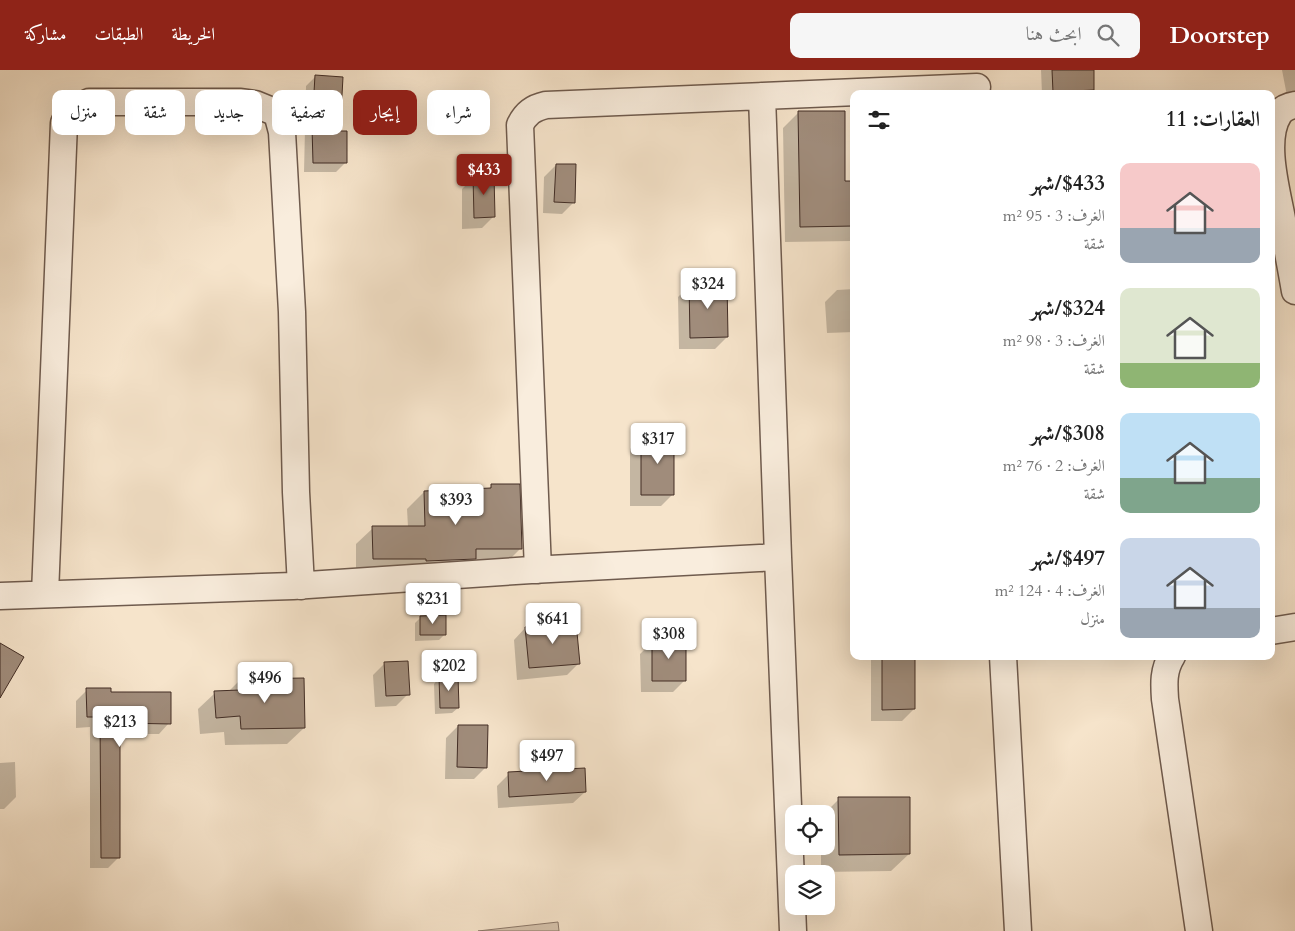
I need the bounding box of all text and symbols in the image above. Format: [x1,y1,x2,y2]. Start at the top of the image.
search box [790,13,1140,58]
text: Doorstep [1170,19,1270,52]
text: ابحث هنا [1026,21,1082,47]
icon: search [1094,21,1122,49]
text: مشاركة [25,22,66,47]
text: الطبقات [94,22,143,47]
text: الخريطة [171,22,215,47]
chip: منزل [52,90,115,135]
chip: شقة [125,90,185,135]
chip: جديد [195,90,262,135]
chip: تصفية [272,90,343,135]
chip: إيجار [353,90,417,135]
chip: شراء [427,90,490,135]
text: العقارات: 11 [1166,105,1260,134]
icon: filters [865,106,893,134]
pin: $433 [454,154,514,196]
text: $433 [468,159,500,181]
text: $433/شهر [1030,169,1105,198]
icon: home [1160,183,1220,243]
text: الغرف: 3 · 95 m² [1003,205,1105,227]
text: شقة [1084,233,1105,255]
pin: $324 [678,268,738,310]
text: $324 [692,273,724,295]
text: $324/شهر [1030,294,1105,323]
icon: home [1160,308,1220,368]
text: الغرف: 3 · 98 m² [1003,330,1105,352]
text: شقة [1084,358,1105,380]
text: $308/شهر [1030,419,1105,448]
pin: $317 [628,422,688,465]
text: $317 [642,428,674,450]
icon: home [1160,433,1220,493]
text: الغرف: 2 · 76 m² [1003,455,1105,477]
text: شقة [1084,483,1105,505]
pin: $393 [426,484,486,526]
text: $393 [440,489,472,511]
text: $497/شهر [1030,544,1105,573]
icon: home [1160,558,1220,618]
text: الغرف: 4 · 124 m² [995,580,1105,602]
pin: $231 [403,582,463,625]
text: $231 [417,588,449,610]
pin: $641 [523,602,583,645]
text: $641 [537,608,569,630]
text: منزل [1080,608,1105,630]
pin: $308 [639,618,699,660]
text: $308 [653,623,685,645]
pin: $202 [419,650,479,692]
text: $202 [433,655,465,677]
pin: $496 [235,662,295,704]
text: $496 [249,667,281,689]
pin: $213 [90,706,150,748]
text: $213 [104,711,136,733]
pin: $497 [517,740,577,782]
text: $497 [531,745,563,767]
map controls [785,805,835,915]
button: locate [785,805,835,855]
button: layers [785,865,835,915]

